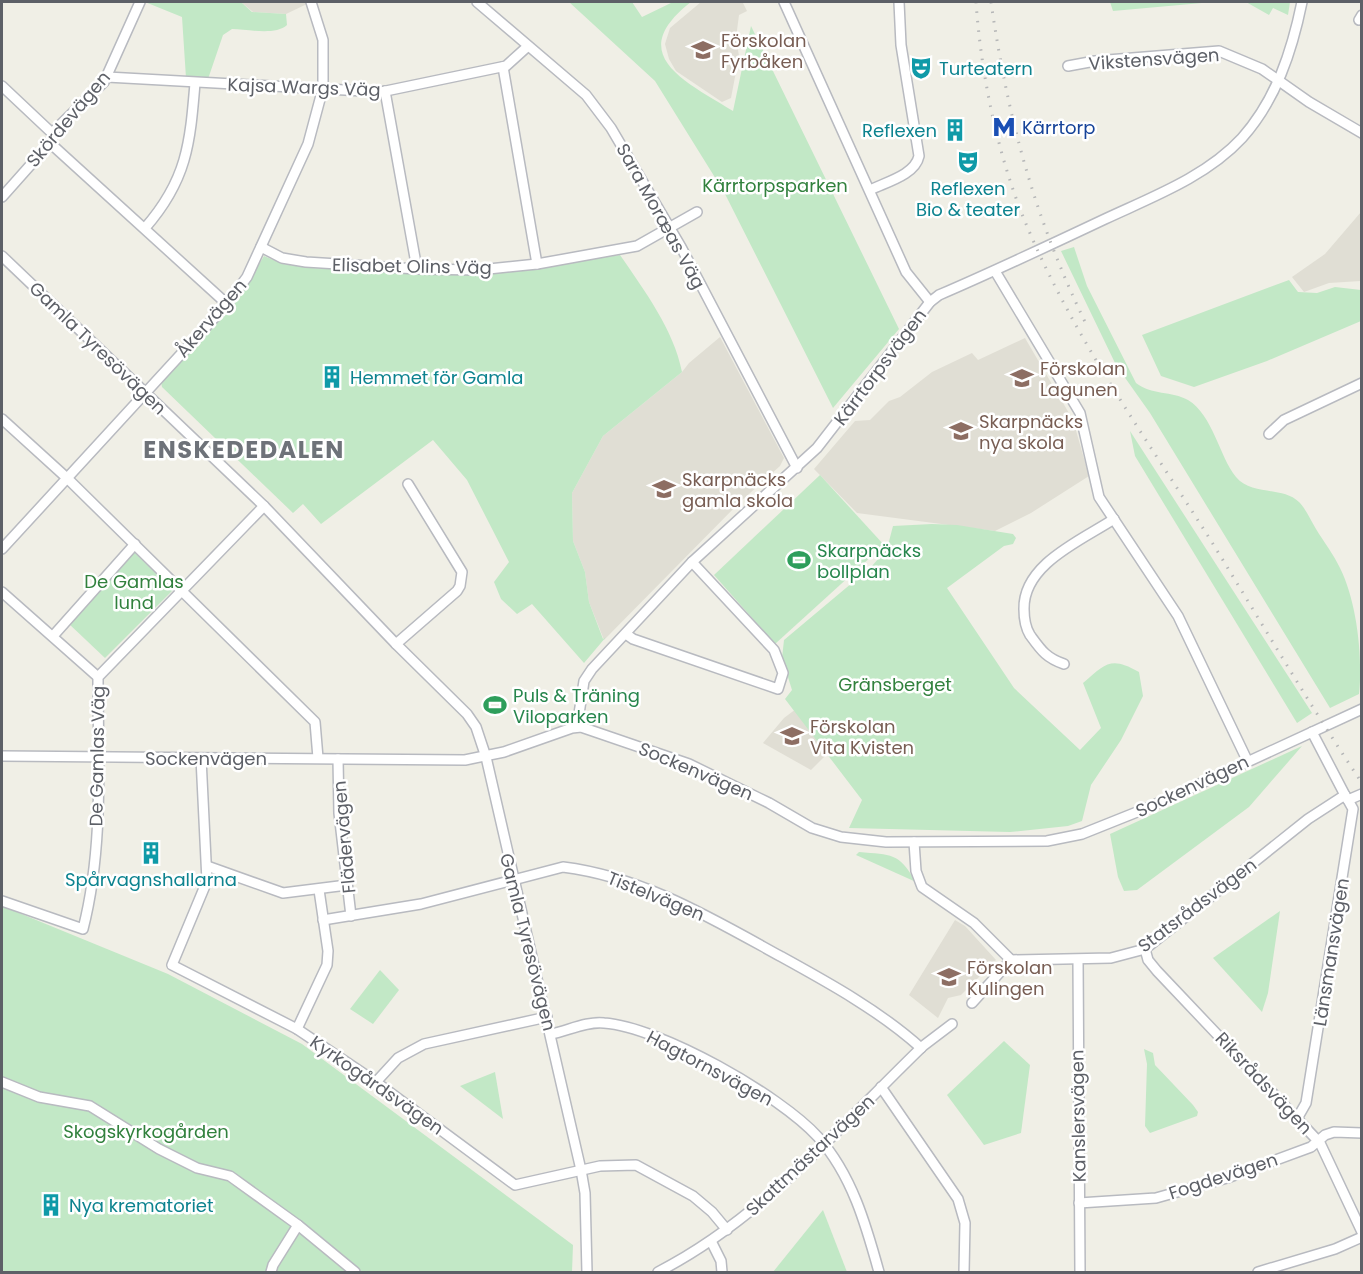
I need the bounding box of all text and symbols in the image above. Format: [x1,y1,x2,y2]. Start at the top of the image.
place label: Förskolan Fyrbåken [721,28,807,74]
school or university icon: Förskolan Fyrbåken [690,37,716,63]
street label: Vikstensvägen [1088,42,1220,76]
theatre icon: Turteatern [908,55,934,81]
place label: Turteatern [939,56,1033,81]
street label: Skördevägen [20,66,116,172]
street label: Kajsa Wargs Väg [227,72,381,102]
metro station icon: Kärrtorp [991,114,1017,140]
place label: Kärrtorp [1022,115,1095,140]
building icon: Reflexen [942,117,968,143]
place label: Reflexen [862,118,937,143]
street label: Sara Moræas Väg [611,139,711,293]
theatre icon: Reflexen Bio & teater [955,149,981,175]
park label: Kärrtorpsparken [702,173,848,198]
place label: Reflexen Bio & teater [916,176,1020,222]
street label: Elisabet Olins Väg [332,252,492,280]
street label: Åkervägen [170,273,252,363]
street label: Gamla Tyresövägen [24,276,172,420]
street label: Kärrtorpsvägen [828,304,932,430]
place label: Förskolan Lagunen [1040,356,1126,402]
building icon: Hemmet för Gamla [319,364,345,390]
place label: Hemmet för Gamla [350,365,523,390]
school or university icon: Förskolan Lagunen [1009,365,1035,391]
place label: Skarpnäcks nya skola [979,409,1083,455]
school or university icon: Skarpnäcks nya skola [948,418,974,444]
district label: ENSKEDEDALEN [143,433,345,466]
place label: Skarpnäcks gamla skola [682,467,793,513]
school or university icon: Skarpnäcks gamla skola [651,476,677,502]
place label: Skarpnäcks bollplan [817,538,921,584]
sports icon: Skarpnäcks bollplan [786,547,812,573]
park label: De Gamlas lund [84,569,184,615]
park label: Gränsberget [838,672,952,697]
place label: Puls & Träning Viloparken [513,683,640,729]
street label: De Gamlas Väg [83,685,111,827]
sports icon: Puls & Träning Viloparken [482,692,508,718]
place label: Förskolan Vita Kvisten [810,714,914,760]
school or university icon: Förskolan Vita Kvisten [779,723,805,749]
street label: Sockenvägen [635,736,757,806]
street label: Sockenvägen [145,746,267,771]
street label: Sockenvägen [1131,749,1253,823]
street label: Flädervägen [327,780,361,894]
building icon: Spårvagnshallarna [138,840,164,866]
street label: Gamla Tyresövägen [494,851,562,1033]
street label: Statsrådsvägen [1132,852,1262,958]
street label: Tistelvägen [604,865,708,927]
place label: Spårvagnshallarna [65,867,237,892]
street label: Länsmansvägen [1307,876,1355,1028]
place label: Förskolan Kulingen [967,955,1053,1001]
school or university icon: Förskolan Kulingen [936,964,962,990]
street label: Hagtornsvägen [642,1024,778,1112]
street label: Riksrådsvägen [1210,1026,1318,1140]
street label: Kyrkogårdsvägen [305,1029,449,1141]
street label: Kanslersvägen [1064,1049,1092,1183]
street label: Skattmästarvägen [740,1089,880,1221]
park label: Skogskyrkogården [63,1119,229,1144]
street label: Fogdevägen [1165,1147,1281,1205]
building icon: Nya krematoriet [38,1192,64,1218]
place label: Nya krematoriet [69,1193,214,1218]

